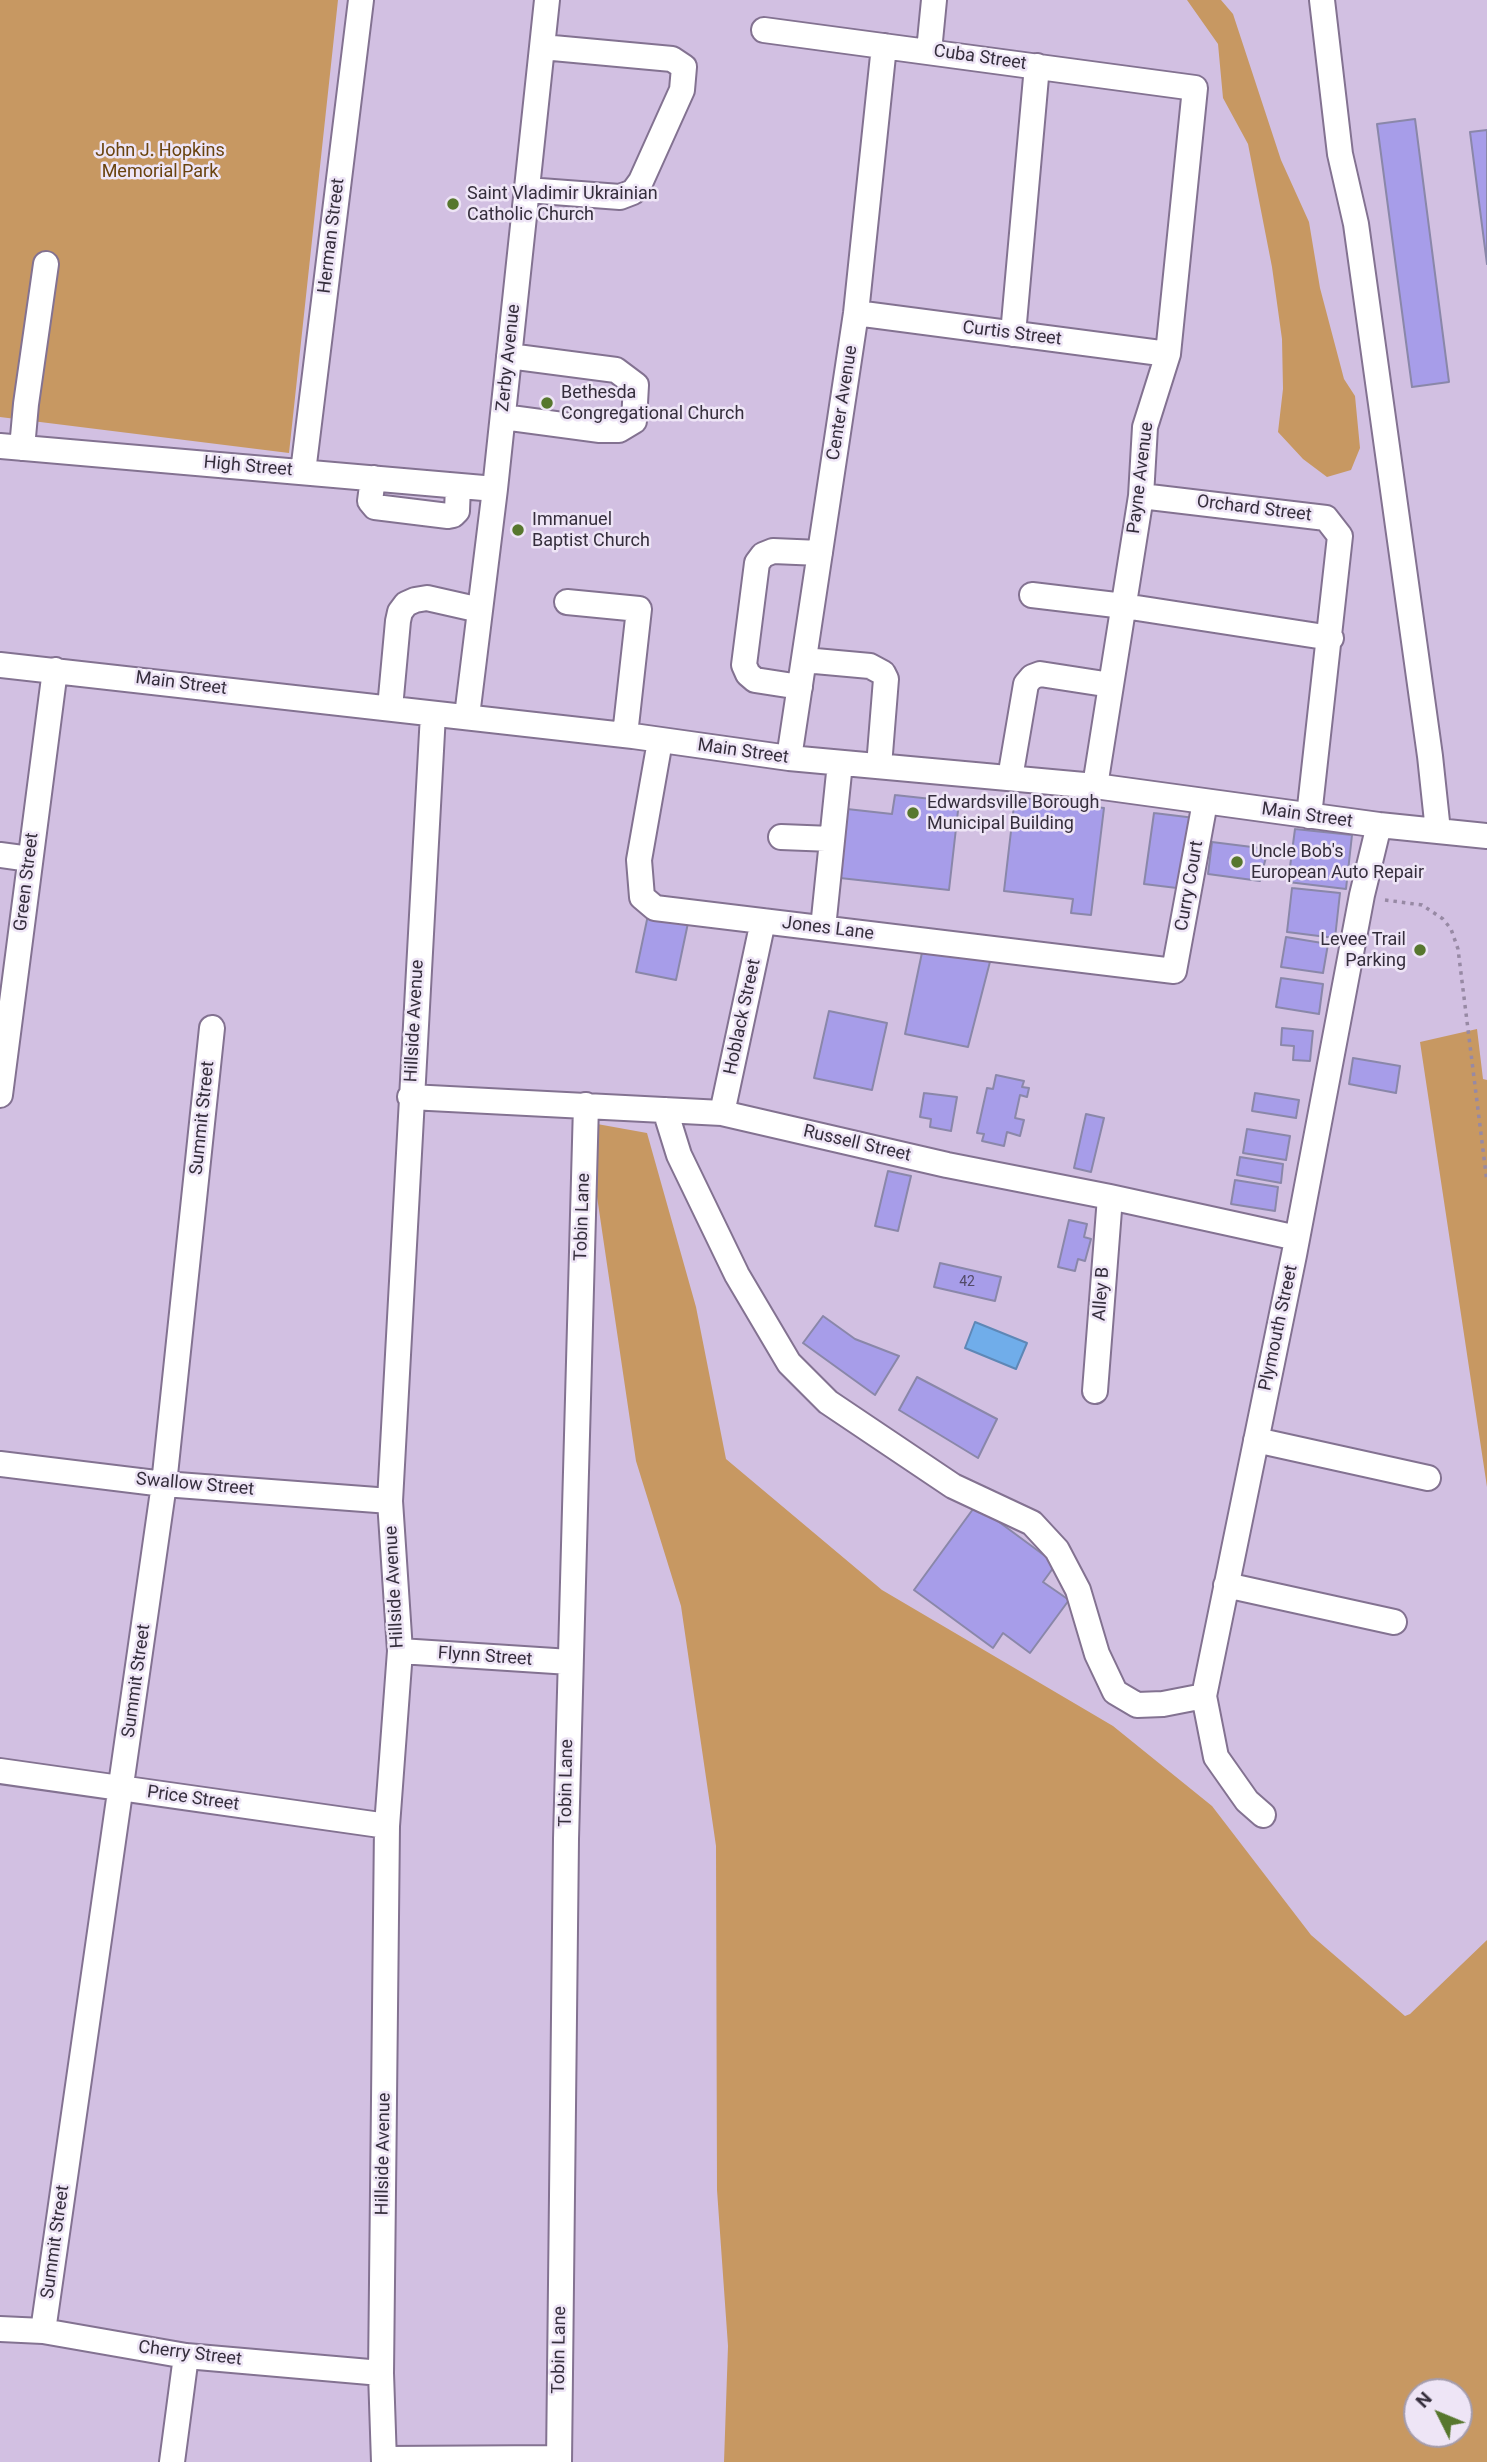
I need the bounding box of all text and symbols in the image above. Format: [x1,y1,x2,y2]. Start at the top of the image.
street label: Cuba Street [932,41,1028,75]
park label: John J. Hopkins Memorial Park [95,140,225,182]
street label: Herman Street [314,177,350,295]
place label: Saint Vladimir Ukrainian Catholic Church [467,183,658,226]
marker: Saint Vladimir Ukrainian Catholic Church [445,196,461,212]
street label: Zerby Avenue [493,303,525,413]
street label: Curtis Street [961,317,1063,351]
street label: Center Avenue [823,344,863,462]
place label: Bethesda Congregational Church [561,382,744,424]
marker: Bethesda Congregational Church [539,395,555,411]
street label: Payne Avenue [1123,421,1159,535]
street label: High Street [203,452,293,482]
street label: Orchard Street [1195,491,1313,527]
place label: Immanuel Baptist Church [532,509,650,552]
marker: Immanuel Baptist Church [510,522,526,538]
street label: Main Street [134,668,228,700]
street label: Main Street [696,735,790,769]
place label: Edwardsville Borough Municipal Building [927,792,1099,834]
street label: Main Street [1260,799,1354,833]
marker: Edwardsville Borough Municipal Building [905,805,921,821]
street label: Green Street [10,831,44,933]
street label: Curry Court [1171,839,1209,933]
place label: Uncle Bob's European Auto Repair [1251,841,1424,884]
marker: Uncle Bob's European Auto Repair [1229,854,1245,870]
street label: Jones Lane [781,913,875,945]
place label: Levee Trail Parking [1320,929,1406,972]
marker: Levee Trail Parking [1412,942,1428,958]
street label: Hoblack Street [720,957,766,1077]
street label: Hillside Avenue [401,959,429,1083]
street label: Summit Street [186,1060,220,1176]
street label: Russell Street [801,1121,913,1167]
street label: Tobin Lane [571,1173,595,1261]
street label: Plymouth Street [1255,1263,1303,1393]
street label: Alley B [1089,1266,1115,1322]
house number: 42 [959,1274,975,1290]
street label: Swallow Street [135,1469,255,1501]
street label: Hillside Avenue [381,1525,409,1649]
street label: Summit Street [118,1623,156,1739]
street label: Flynn Street [437,1643,533,1671]
street label: Tobin Lane [555,1739,579,1827]
street label: Price Street [146,1782,240,1816]
street label: Hillside Avenue [372,2092,396,2216]
street label: Summit Street [37,2184,75,2300]
street label: Tobin Lane [548,2306,572,2394]
street label: Cherry Street [137,2337,243,2371]
north arrow [1403,2378,1473,2448]
text: N [1411,2387,1437,2412]

